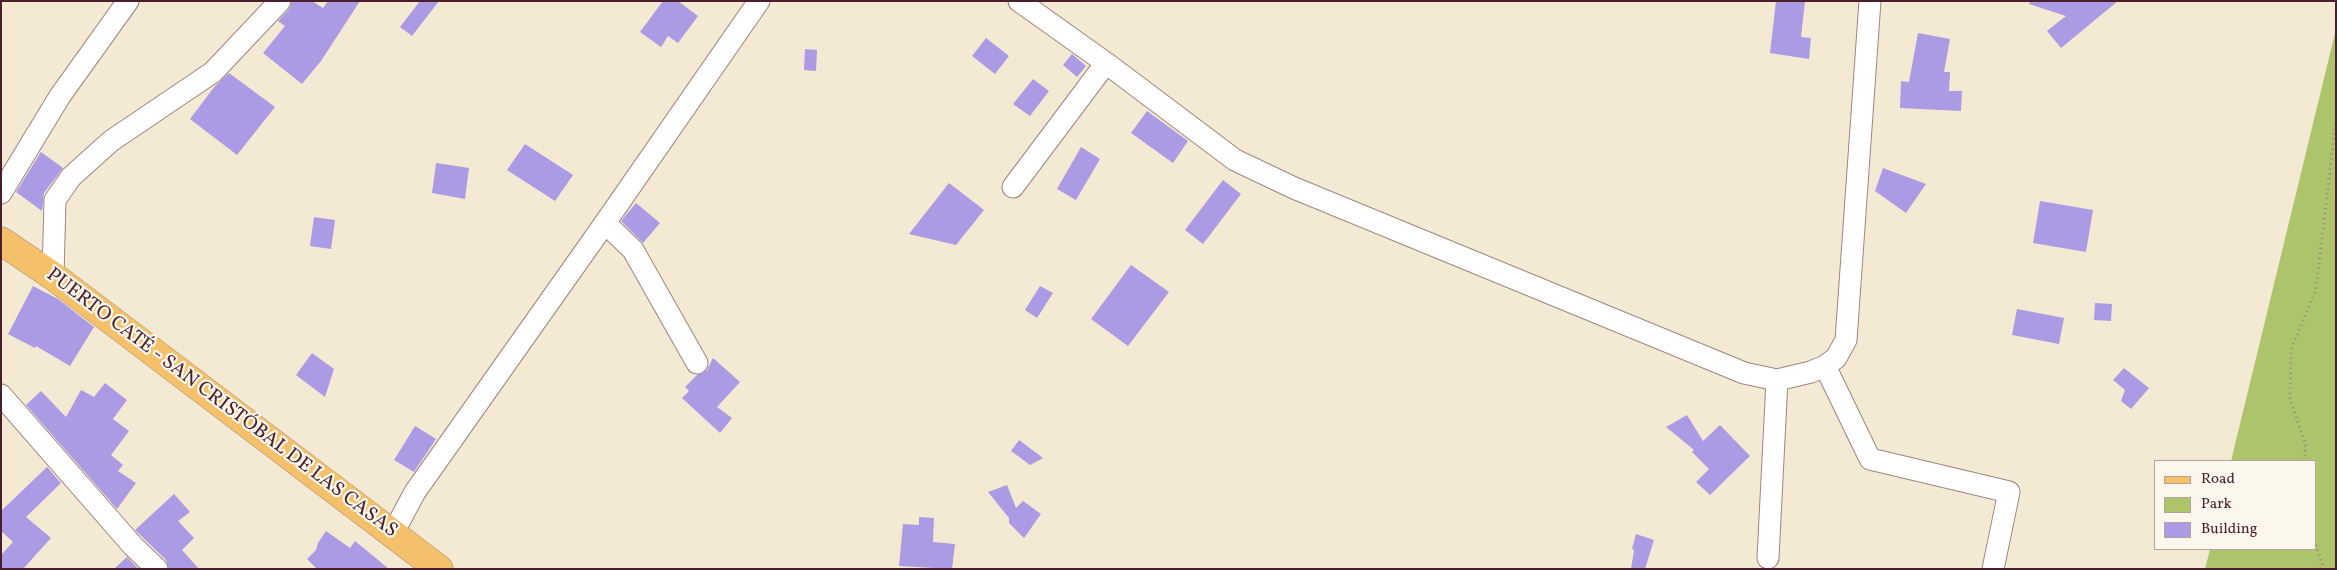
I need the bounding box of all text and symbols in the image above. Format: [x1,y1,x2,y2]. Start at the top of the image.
street label: PUERTO CATÉ - SAN CRISTÓBAL DE LAS CASAS [41,264,401,544]
legend [2154,460,2317,550]
text: Road [2201,469,2235,490]
text: Park [2201,494,2232,515]
text: Building [2201,519,2257,540]

